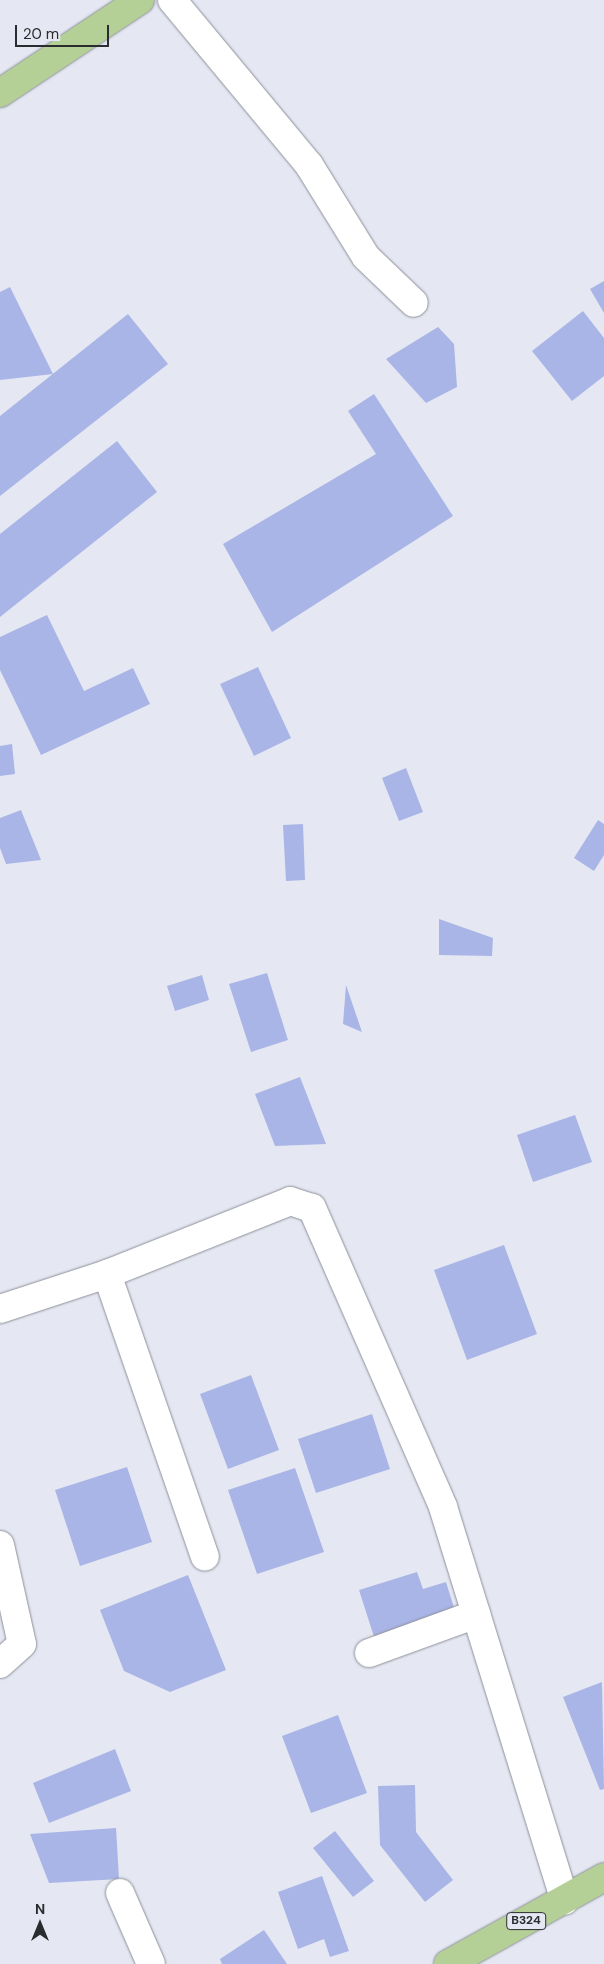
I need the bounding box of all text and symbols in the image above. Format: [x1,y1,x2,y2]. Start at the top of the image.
scale bar [18,15,111,47]
text: 20 m [23,24,59,44]
north arrow [15,1899,65,1949]
text: N [35,1900,45,1918]
road number: B324 [506,1912,546,1930]

